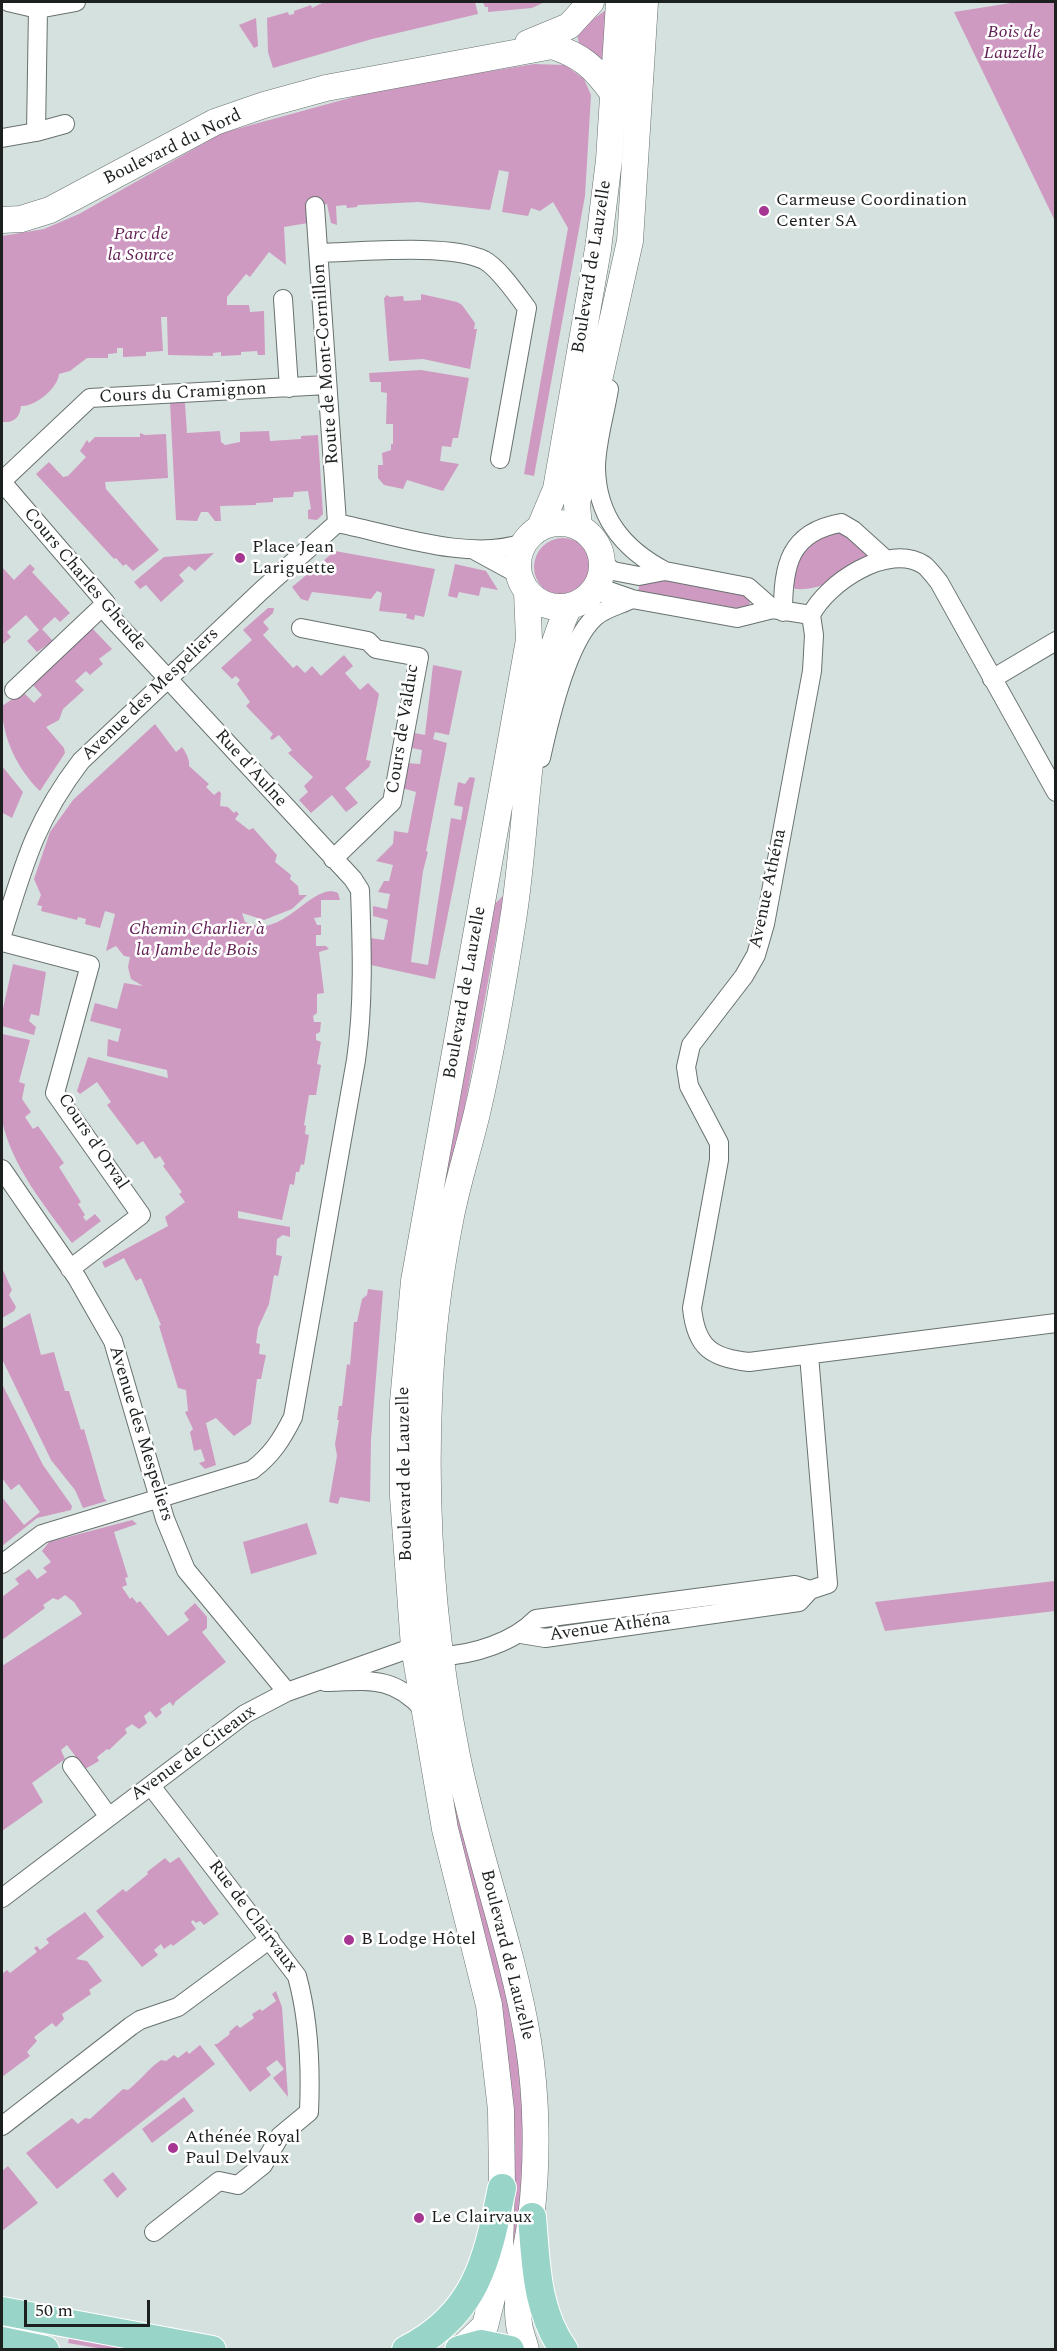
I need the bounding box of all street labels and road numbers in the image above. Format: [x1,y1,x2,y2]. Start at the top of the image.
street label: Boulevard du Nord [100,105,246,191]
street label: Boulevard de Lauzelle [569,179,617,355]
street label: Route de Mont-Cornillon [309,263,345,465]
street label: Cours du Cramignon [99,379,267,409]
street label: Cours Charles Gheude [18,504,150,656]
street label: Avenue des Mespeliers [78,624,224,766]
street label: Cours de Valduc [383,663,425,795]
street label: Rue d'Aulne [209,726,291,812]
street label: Avenue Athéna [746,827,792,951]
street label: Boulevard de Lauzelle [440,905,492,1081]
street label: Cours d'Orval [52,1090,132,1194]
street label: Avenue des Mespeliers [103,1344,177,1524]
street label: Boulevard de Lauzelle [394,1386,418,1562]
street label: Avenue Athéna [548,1609,672,1647]
street label: Avenue de Citeaux [127,1702,261,1806]
street label: Rue de Clairvaux [203,1857,301,1977]
street label: Boulevard de Lauzelle [474,1867,538,2043]

